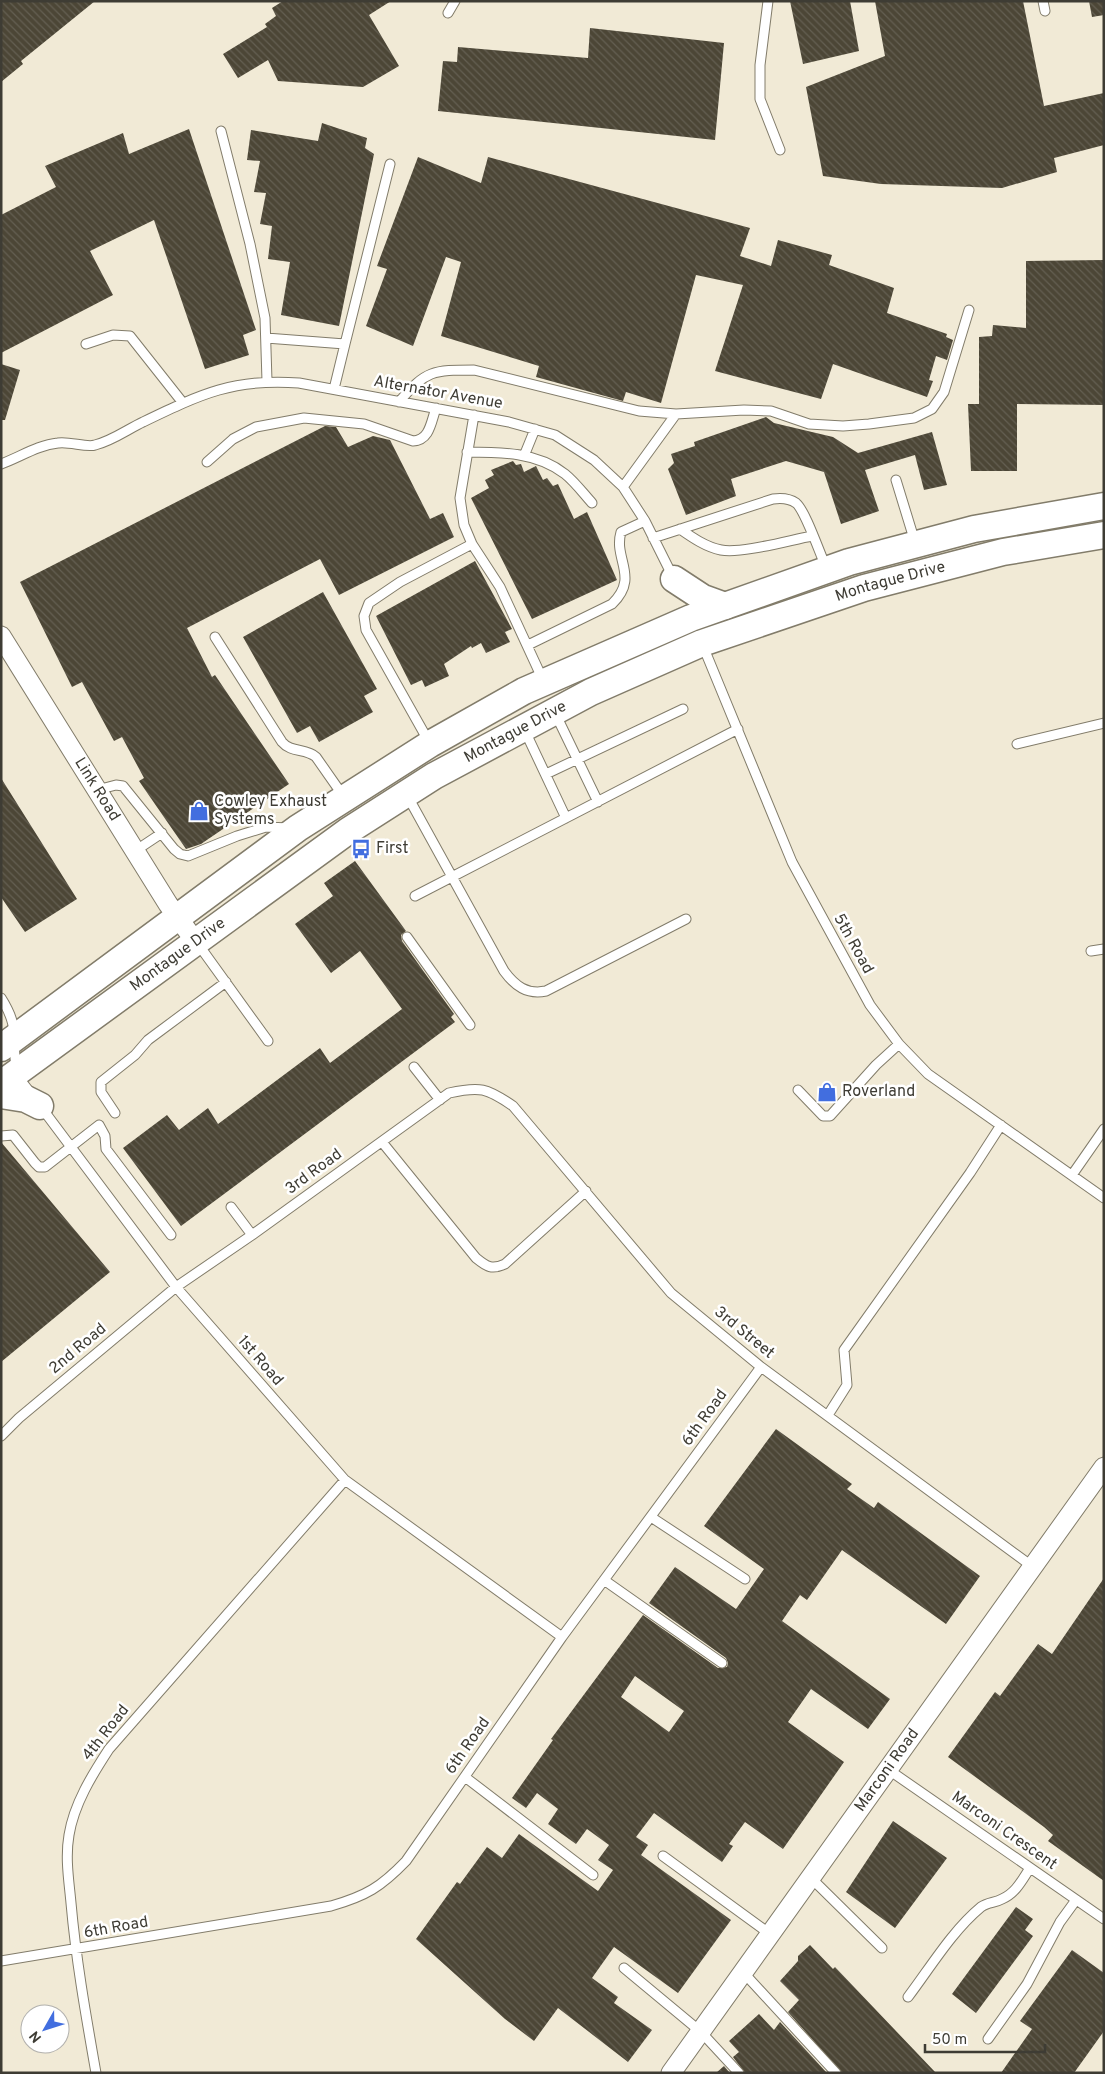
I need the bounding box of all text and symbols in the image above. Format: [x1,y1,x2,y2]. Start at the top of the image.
street label: Alternator Avenue [372,372,504,414]
street label: Montague Drive [833,557,948,607]
street label: Montague Drive [461,697,570,768]
street label: Link Road [69,754,124,825]
place label: Cowley Exhaust Systems [214,792,327,830]
shop icon: Cowley Exhaust Systems [188,800,210,822]
bus stop icon: First [350,838,372,860]
place label: First [376,839,409,859]
street label: 5th Road [828,911,878,977]
street label: Montague Drive [126,914,230,996]
shop icon: Roverland [816,1081,838,1103]
place label: Roverland [842,1082,915,1102]
street label: 3rd Road [282,1145,346,1199]
street label: 3rd Street [710,1302,778,1364]
street label: 2nd Road [45,1319,111,1379]
street label: 1st Road [233,1332,287,1390]
street label: 6th Road [678,1386,732,1450]
street label: 4th Road [78,1701,134,1765]
street label: 6th Road [441,1714,495,1778]
street label: Marconi Road [851,1725,924,1816]
street label: Marconi Crescent [947,1787,1061,1875]
street label: 6th Road [82,1913,150,1943]
north arrow [20,2004,70,2054]
scale bar [925,2022,1045,2054]
text: N [26,2027,46,2045]
text: 50 m [932,2031,967,2050]

